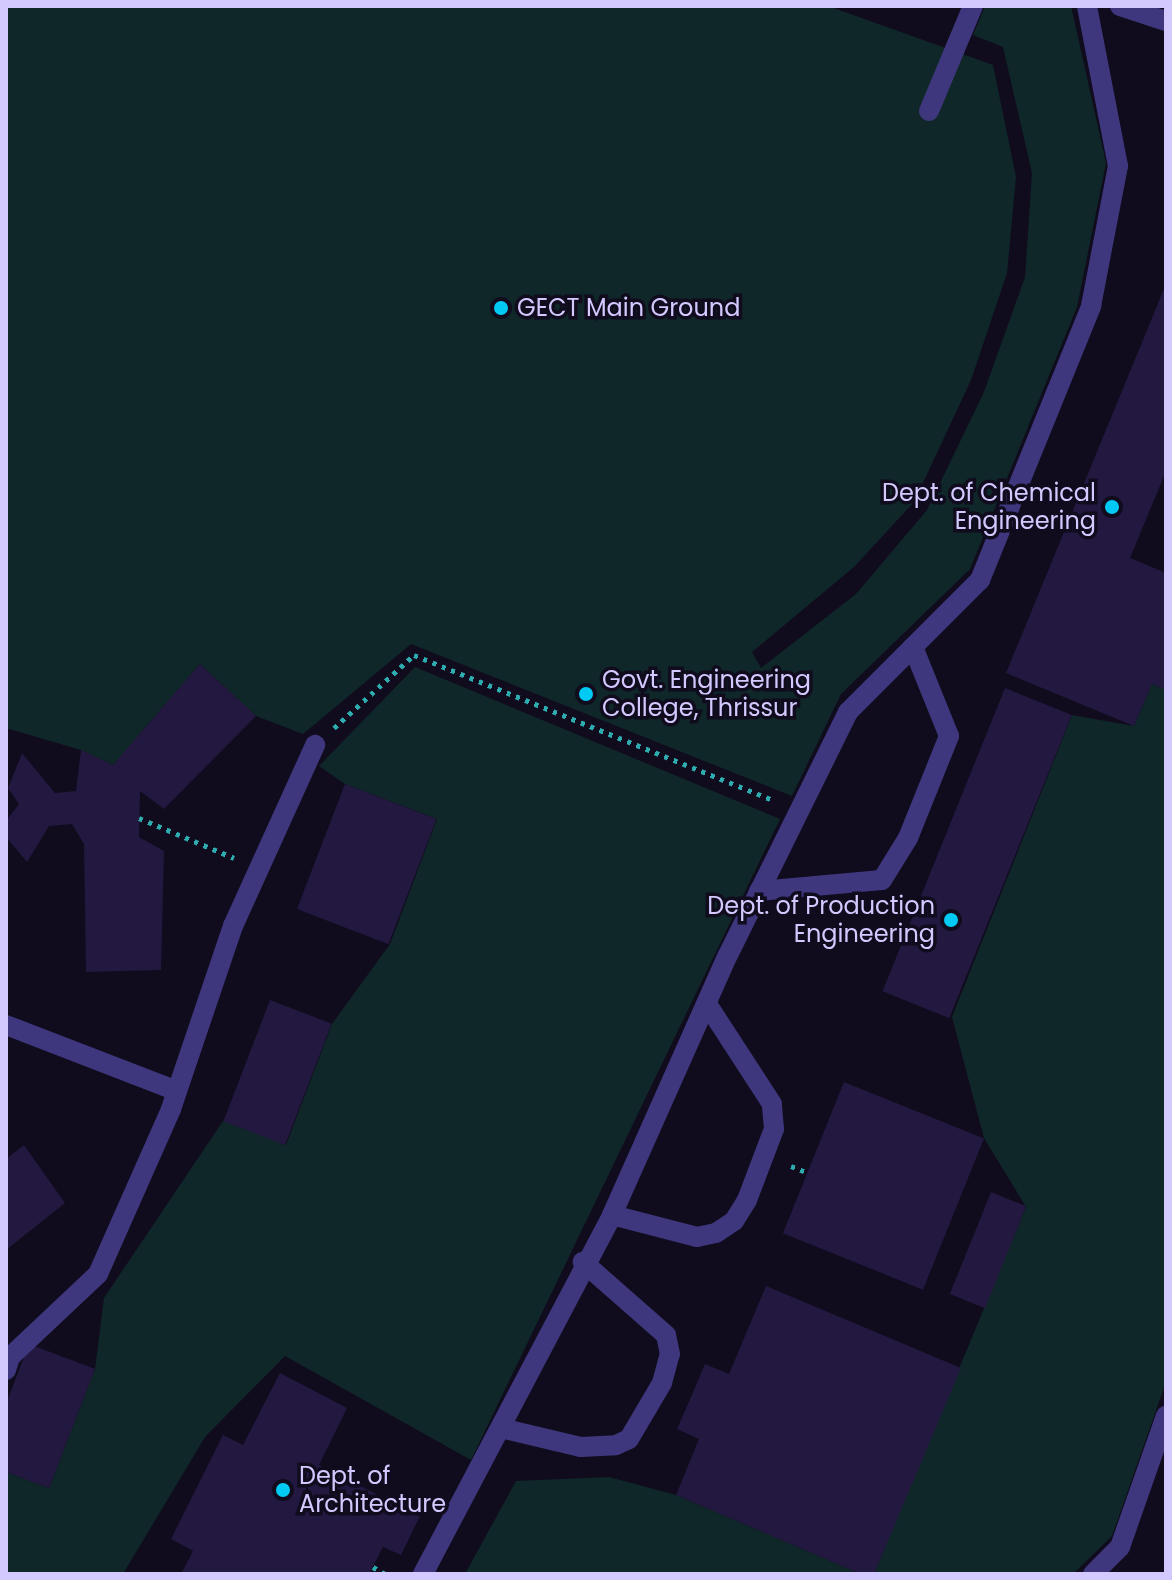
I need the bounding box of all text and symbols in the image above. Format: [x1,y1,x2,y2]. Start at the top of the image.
place label: GECT Main Ground [517,294,740,322]
marker: GECT Main Ground [492,299,510,317]
place label: Dept. of Chemical Engineering [882,479,1096,535]
marker: Dept. of Chemical Engineering [1103,498,1121,516]
place label: Govt. Engineering College, Thrissur [602,666,811,722]
marker: Govt. Engineering College, Thrissur [577,685,595,703]
place label: Dept. of Production Engineering [707,892,935,948]
marker: Dept. of Production Engineering [942,911,960,929]
place label: Dept. of Architecture [299,1462,446,1518]
marker: Dept. of Architecture [274,1481,292,1499]

